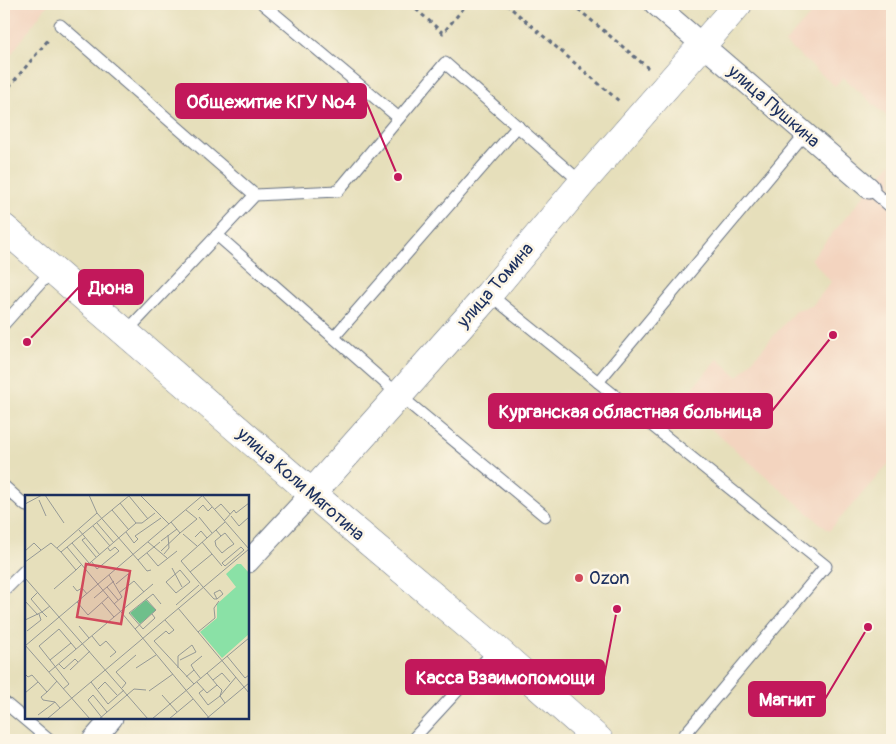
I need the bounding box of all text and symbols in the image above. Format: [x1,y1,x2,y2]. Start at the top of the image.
street label: улица Пушкина [722,59,824,153]
callout: Общежитие КГУ №4 [176,84,366,118]
text: Общежитие КГУ №4 [186,90,356,114]
street label: улица Томина [451,238,539,333]
callout: Дюна [79,270,143,304]
text: Дюна [88,276,133,300]
callout: Курганская областная больница [489,394,772,428]
text: Курганская областная больница [499,400,762,424]
street label: улица Коли Мяготина [231,422,369,546]
inset map [25,495,249,719]
place label: Ozon [589,567,629,590]
marker: Ozon [573,572,585,584]
callout: Касса Взаимопомощи [406,660,604,694]
text: Касса Взаимопомощи [416,666,595,690]
callout: Магнит [749,682,825,716]
text: Магнит [759,688,816,712]

